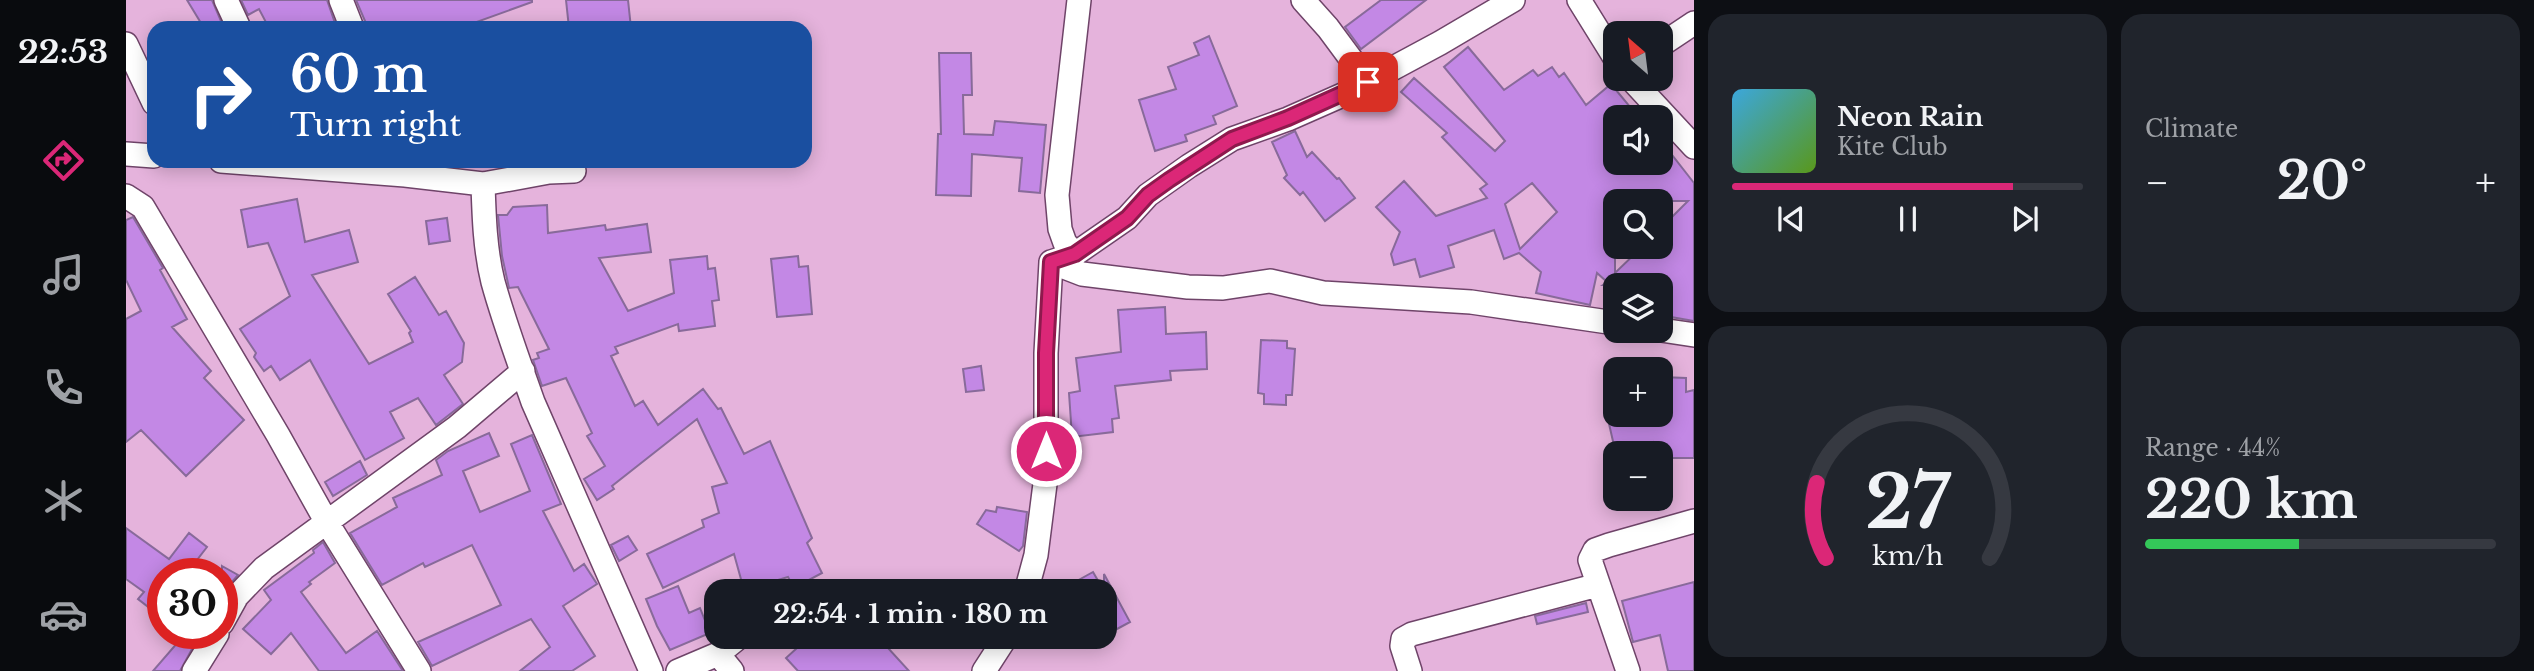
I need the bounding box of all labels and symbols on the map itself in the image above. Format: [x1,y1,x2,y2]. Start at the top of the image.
north arrow [1603,21,1673,91]
pin [1338,52,1398,112]
position arrow [1009,414,1083,488]
speed limit sign: 30 [147,558,238,649]

